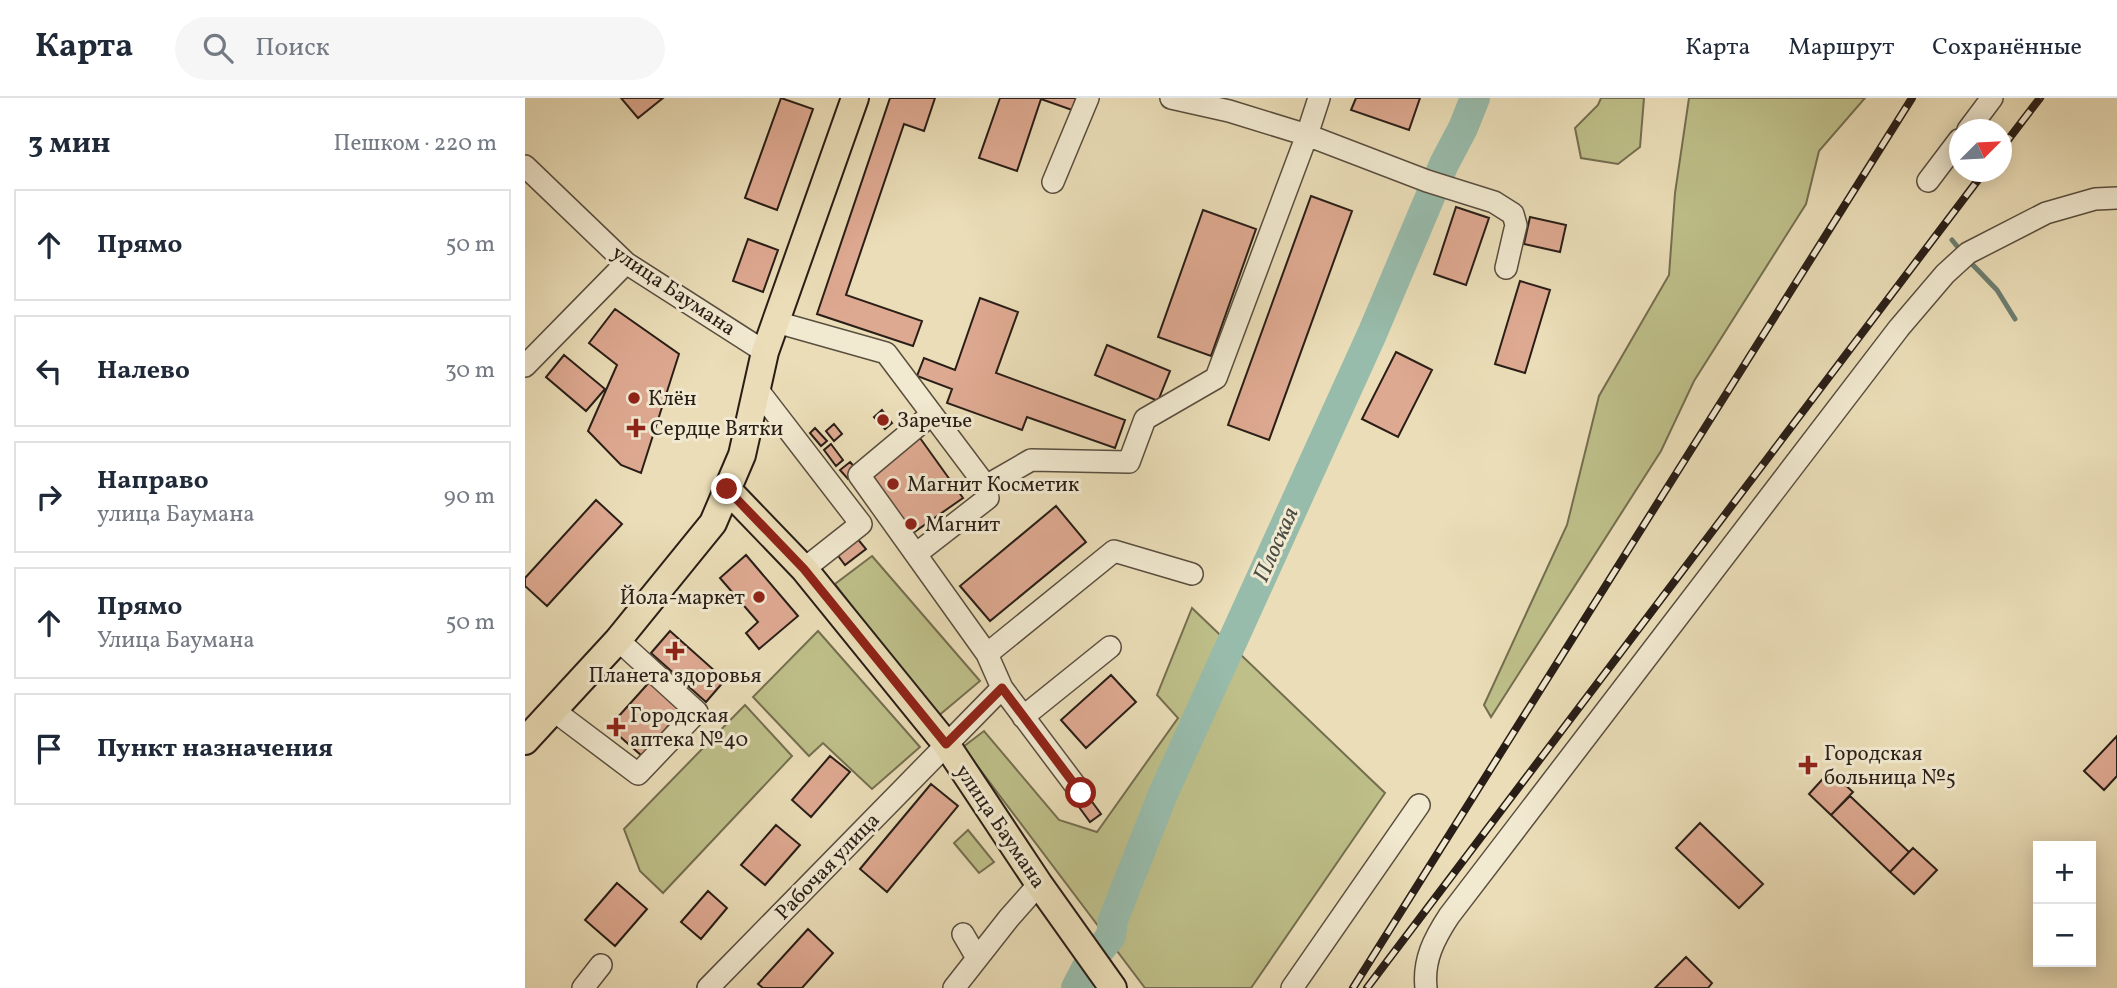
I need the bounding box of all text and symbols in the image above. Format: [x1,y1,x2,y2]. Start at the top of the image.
search box [175,17,665,80]
text: Карта [35,25,133,71]
icon: search [199,29,237,67]
text: Поиск [255,30,330,66]
text: Карта [1685,31,1750,65]
text: Маршрут [1788,31,1894,65]
text: Сохранённые [1932,31,2082,65]
north arrow [1949,119,2012,182]
text: 3 мин [28,123,111,165]
text: Пешком · 220 m [333,128,497,160]
icon: ahead [30,226,68,264]
text: Прямо [97,227,182,263]
text: 50 m [446,229,495,261]
street label: улица Баумана [605,239,741,344]
icon: left [30,352,68,390]
text: Налево [97,353,190,389]
text: 30 m [445,355,495,387]
place label: Клён [648,385,697,414]
marker: Клён [626,390,642,406]
place label: Заречье [897,407,972,436]
marker: Заречье [875,412,891,428]
place label: Сердце Вятки [650,415,783,444]
marker: Сердце Вятки [628,420,644,436]
text: Направо [97,463,209,499]
place label: Магнит Косметик [907,471,1079,500]
route end [711,473,742,504]
marker: Магнит Косметик [885,476,901,492]
icon: right [30,478,68,516]
text: 90 m [444,481,495,513]
text: улица Баумана [97,499,255,531]
water label: Плоская [1246,502,1307,587]
place label: Магнит [925,511,1001,540]
marker: Магнит [903,516,919,532]
place label: Йола-маркет [620,584,745,613]
text: Прямо [97,589,182,625]
marker: Йола-маркет [751,589,767,605]
icon: ahead [30,604,68,642]
text: 50 m [446,607,495,639]
text: Улица Баумана [97,625,255,657]
marker: Планета здоровья [667,643,683,659]
place label: Планета здоровья [589,662,761,691]
place label: Городская аптека №40 [630,702,748,755]
marker: Городская аптека №40 [608,719,624,735]
icon: arrive [30,730,68,768]
text: Пункт назначения [97,731,333,767]
place label: Городская больница №5 [1824,740,1956,793]
marker: Городская больница №5 [1798,755,1818,775]
street label: улица Баумана [947,759,1052,895]
route start [1065,777,1096,808]
street label: Рабочая улица [769,807,887,927]
map controls [2033,841,2096,967]
button: + [2033,841,2096,904]
button: − [2033,904,2096,967]

